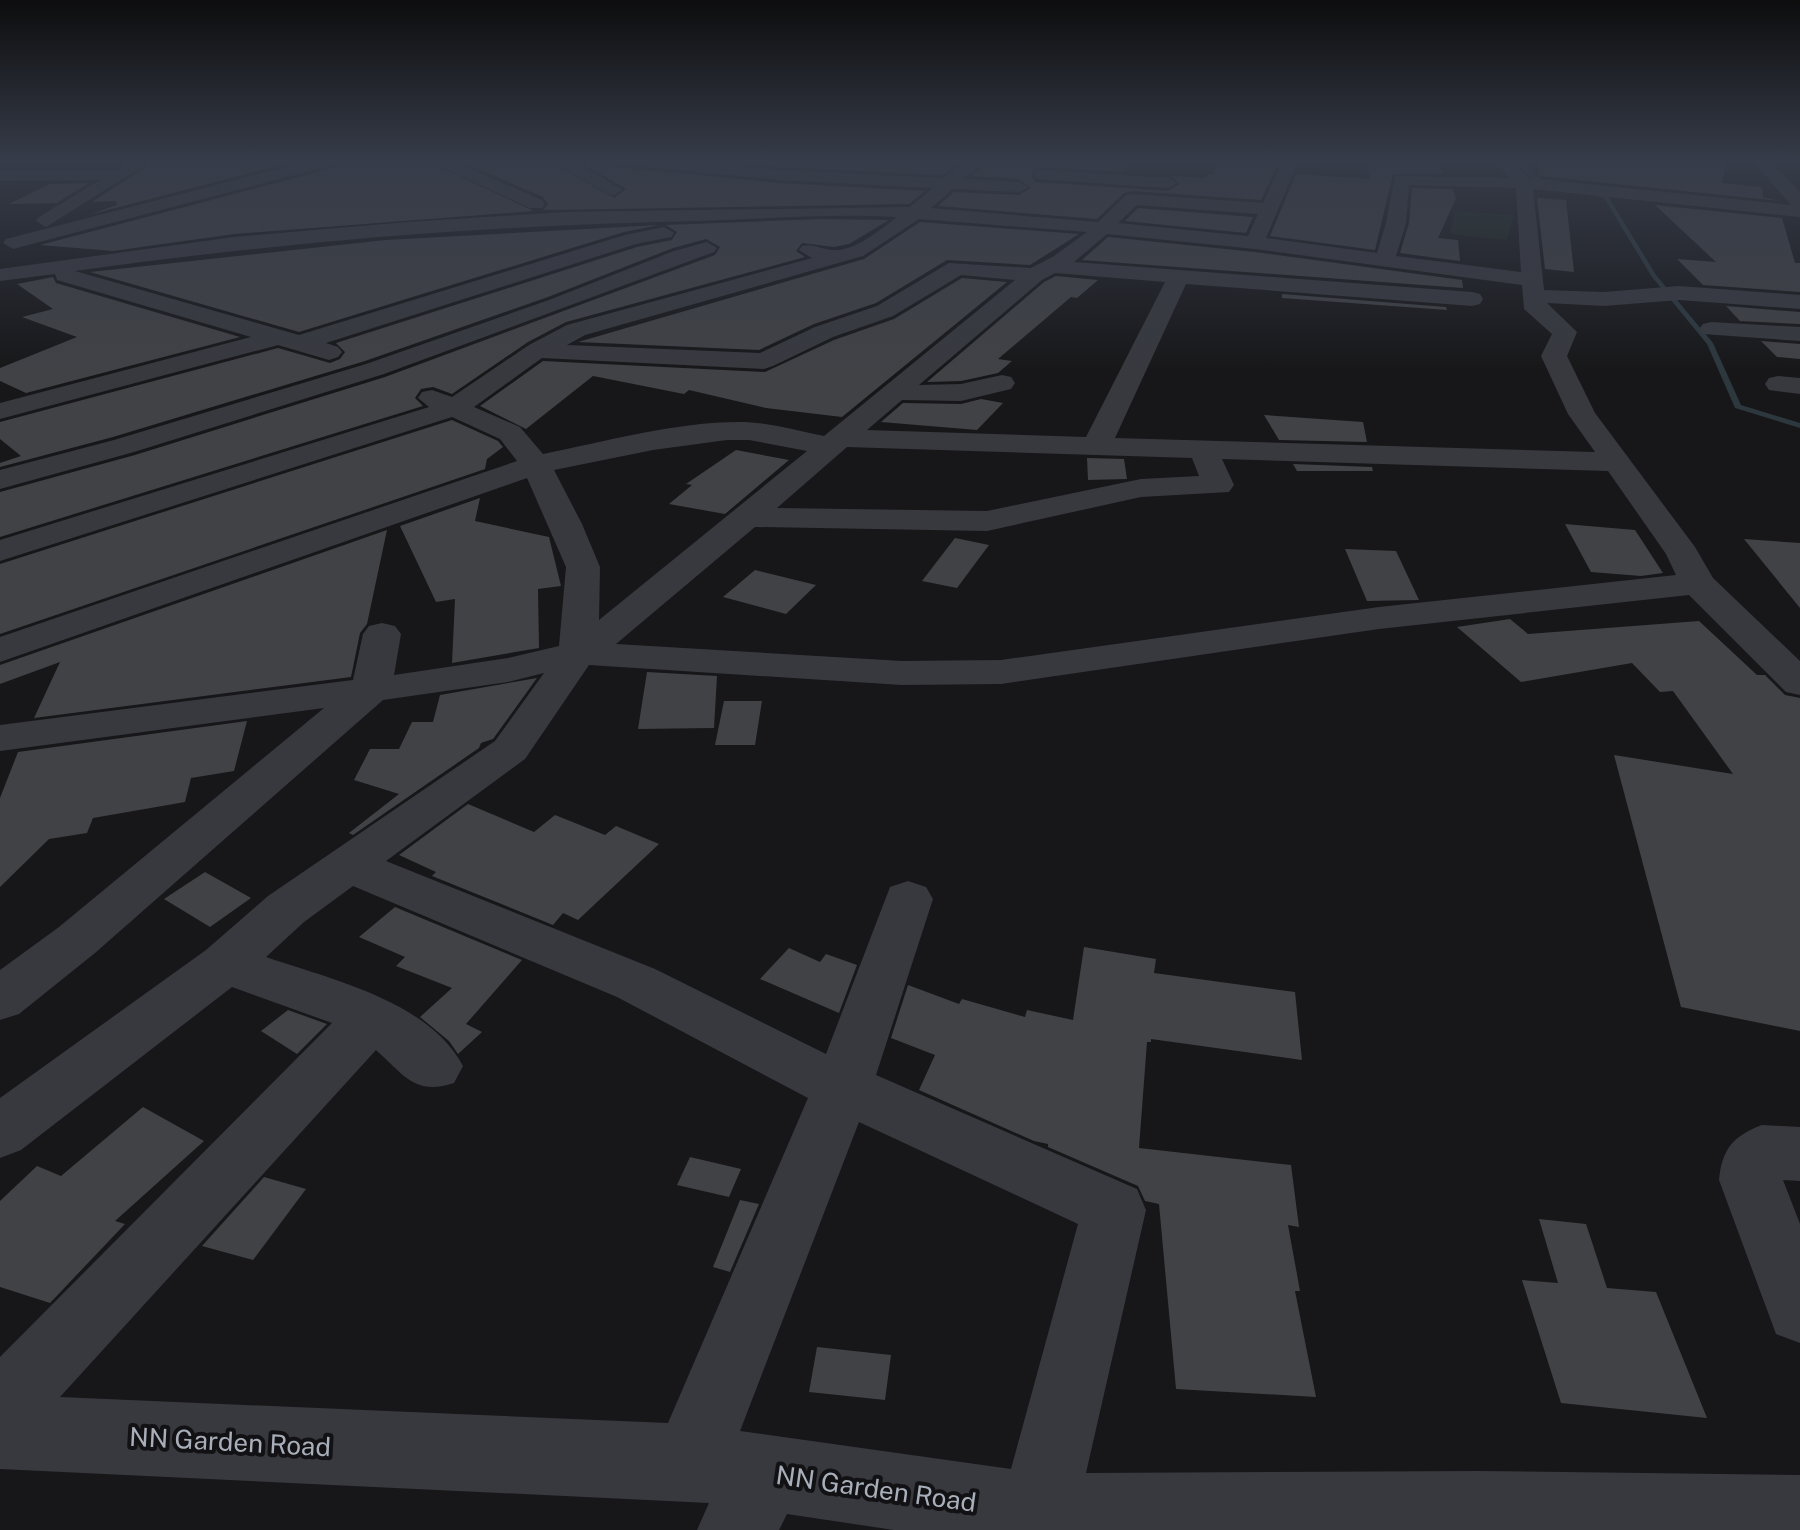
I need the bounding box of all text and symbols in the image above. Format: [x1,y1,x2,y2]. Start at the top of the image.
street label: NN Garden Road [128,1421,332,1462]
street label: NN Garden Road [774,1459,978,1518]

